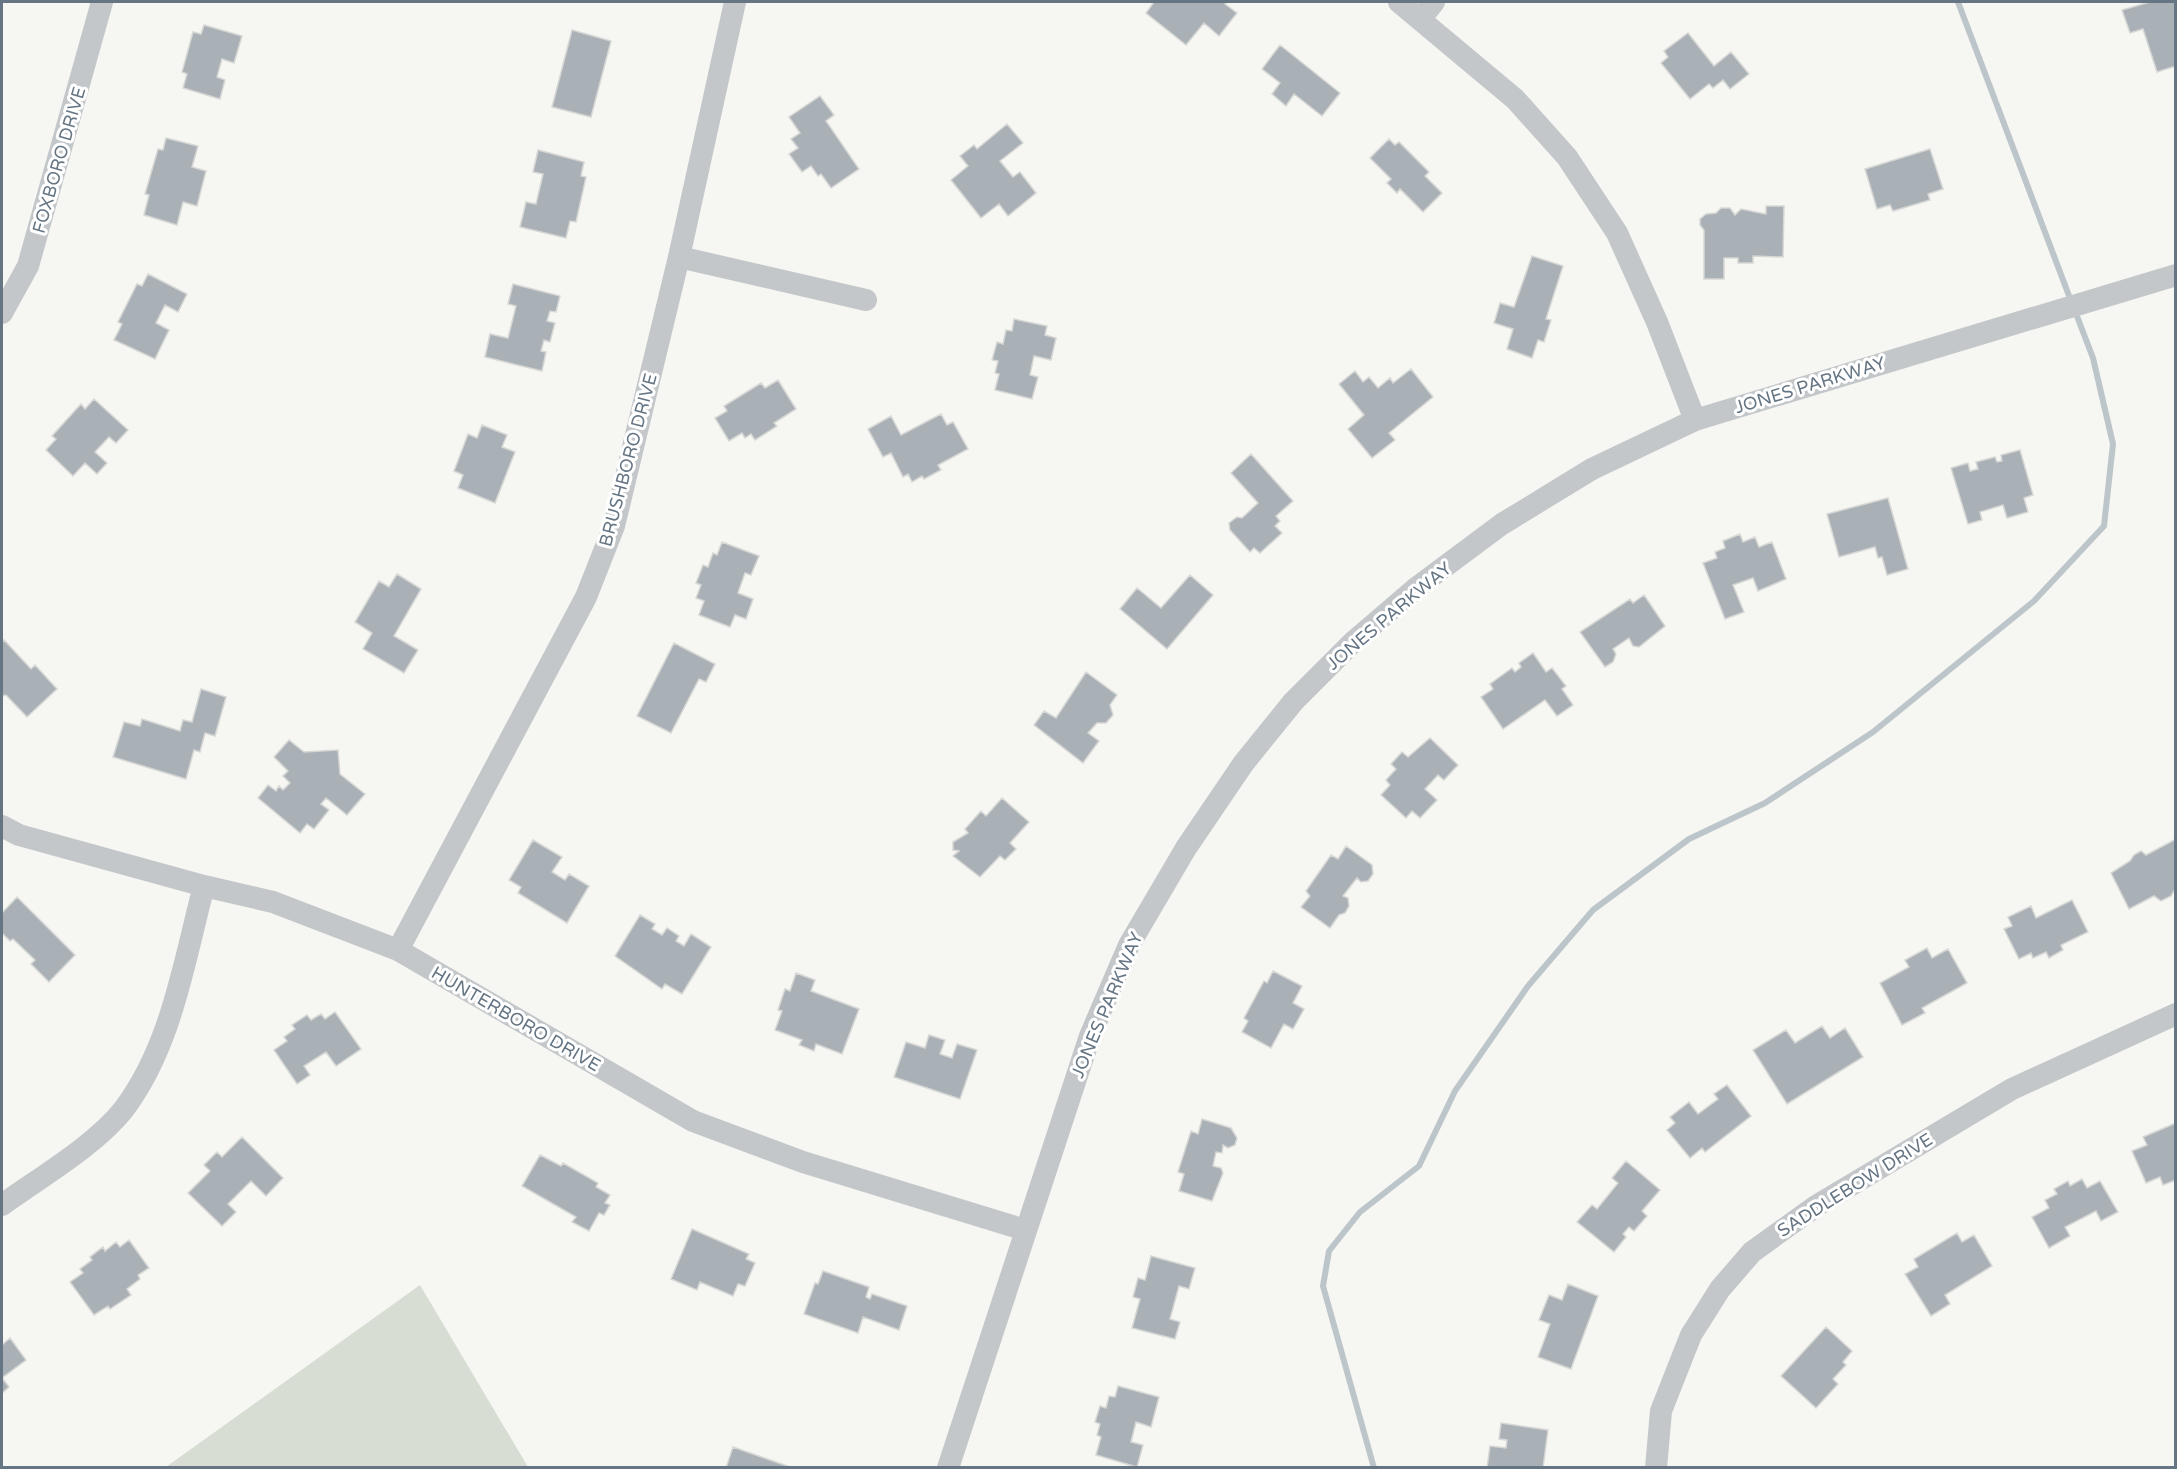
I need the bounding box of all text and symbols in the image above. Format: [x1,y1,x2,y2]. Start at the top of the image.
street label: FOXBORO DRIVE [28,84,90,236]
street label: JONES PARKWAY [1732,351,1888,418]
street label: BRUSHBORO DRIVE [594,371,662,549]
street label: JONES PARKWAY [1322,557,1456,675]
street label: JONES PARKWAY [1066,928,1148,1081]
street label: HUNTERBORO DRIVE [428,962,604,1076]
street label: SADDLEBOW DRIVE [1773,1128,1937,1242]

